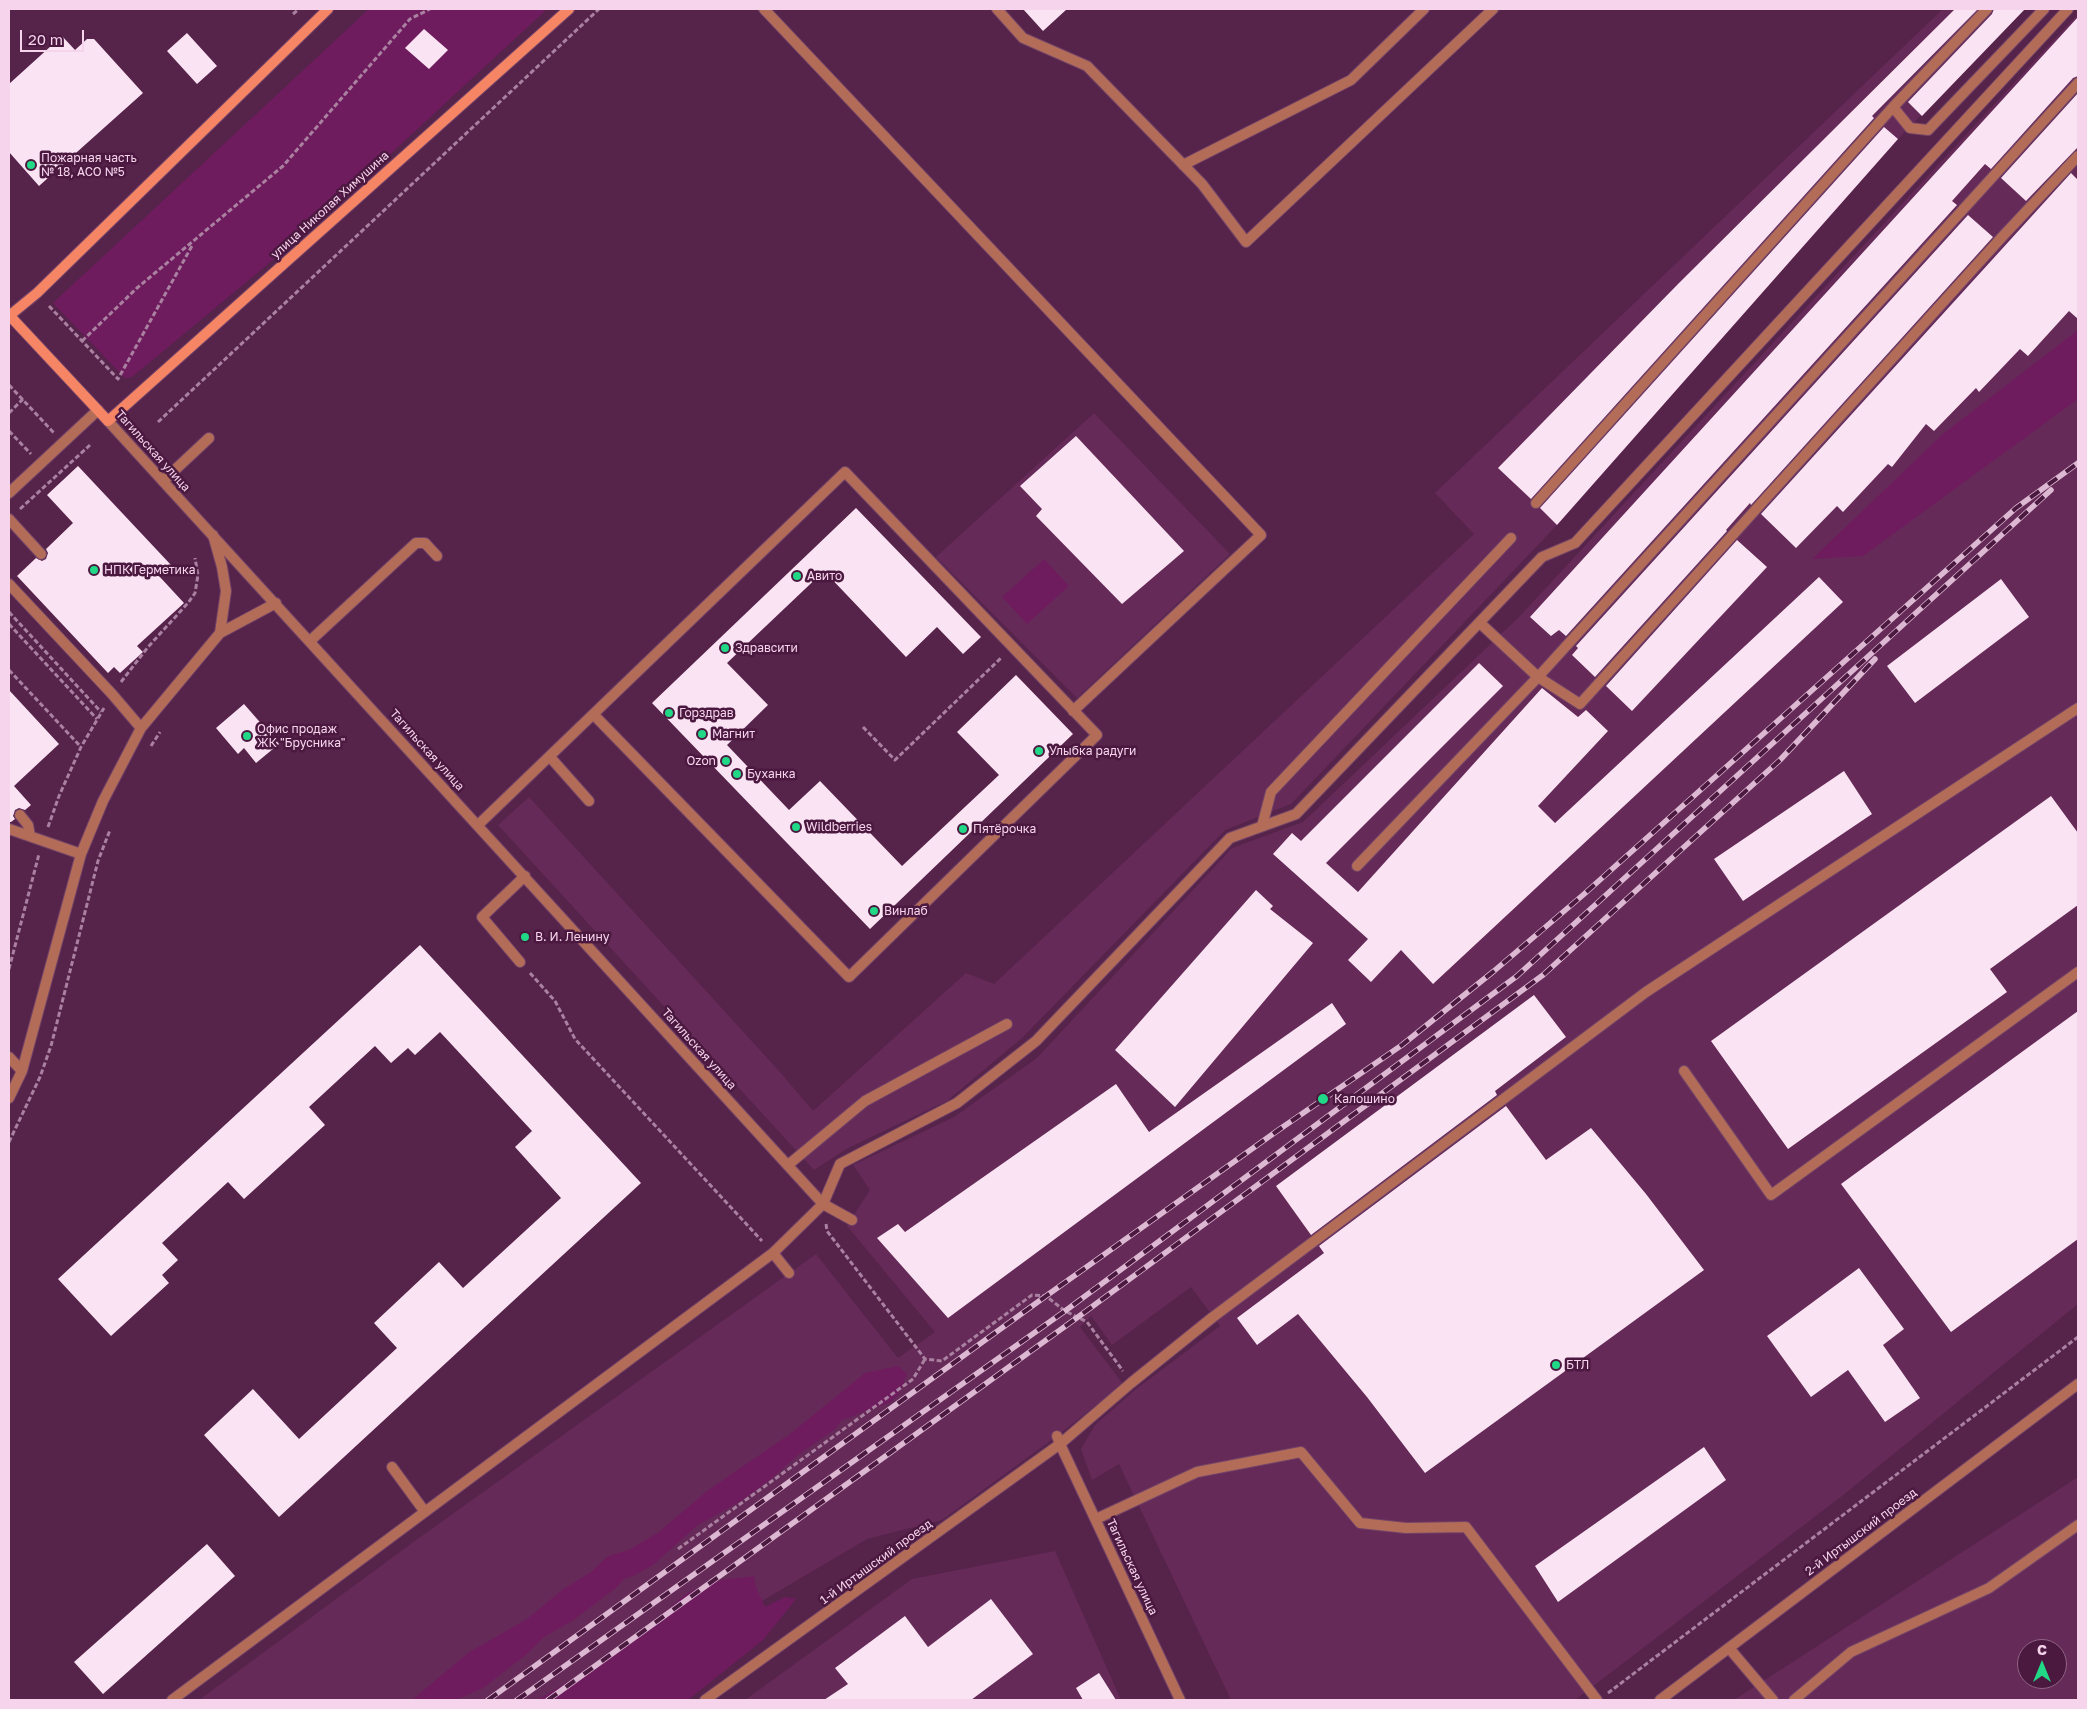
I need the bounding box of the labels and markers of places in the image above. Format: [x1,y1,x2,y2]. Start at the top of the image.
place label: Пожарная часть № 18, АСО №5 [41,151,137,179]
marker: Пожарная часть № 18, АСО №5 [25,159,37,171]
place label: НПК Герметика [104,563,195,577]
marker: НПК Герметика [88,564,100,576]
place label: Авито [807,569,842,583]
marker: Авито [791,570,803,582]
place label: Здравсити [735,641,798,655]
marker: Здравсити [719,642,731,654]
place label: Горздрав [679,706,733,720]
marker: Горздрав [663,707,675,719]
place label: Офис продаж ЖК "Брусника" [257,722,345,750]
place label: Магнит [712,727,755,741]
marker: Магнит [696,728,708,740]
marker: Офис продаж ЖК "Брусника" [241,730,253,742]
place label: Улыбка радуги [1049,744,1136,758]
marker: Улыбка радуги [1033,745,1045,757]
place label: Ozon [687,754,716,768]
marker: Ozon [720,755,732,767]
place label: Буханка [747,767,796,781]
marker: Буханка [731,768,743,780]
place label: Wildberries [806,820,872,834]
marker: Wildberries [790,821,802,833]
place label: Пятёрочка [973,822,1036,836]
marker: Пятёрочка [957,823,969,835]
place label: Винлаб [884,904,928,918]
marker: Винлаб [868,905,880,917]
place label: В. И. Ленину [535,930,609,944]
marker: В. И. Ленину [519,931,531,943]
marker: Калошино [1316,1092,1330,1106]
place label: Калошино [1334,1092,1395,1106]
place label: БТЛ [1566,1358,1589,1372]
marker: БТЛ [1550,1359,1562,1371]

